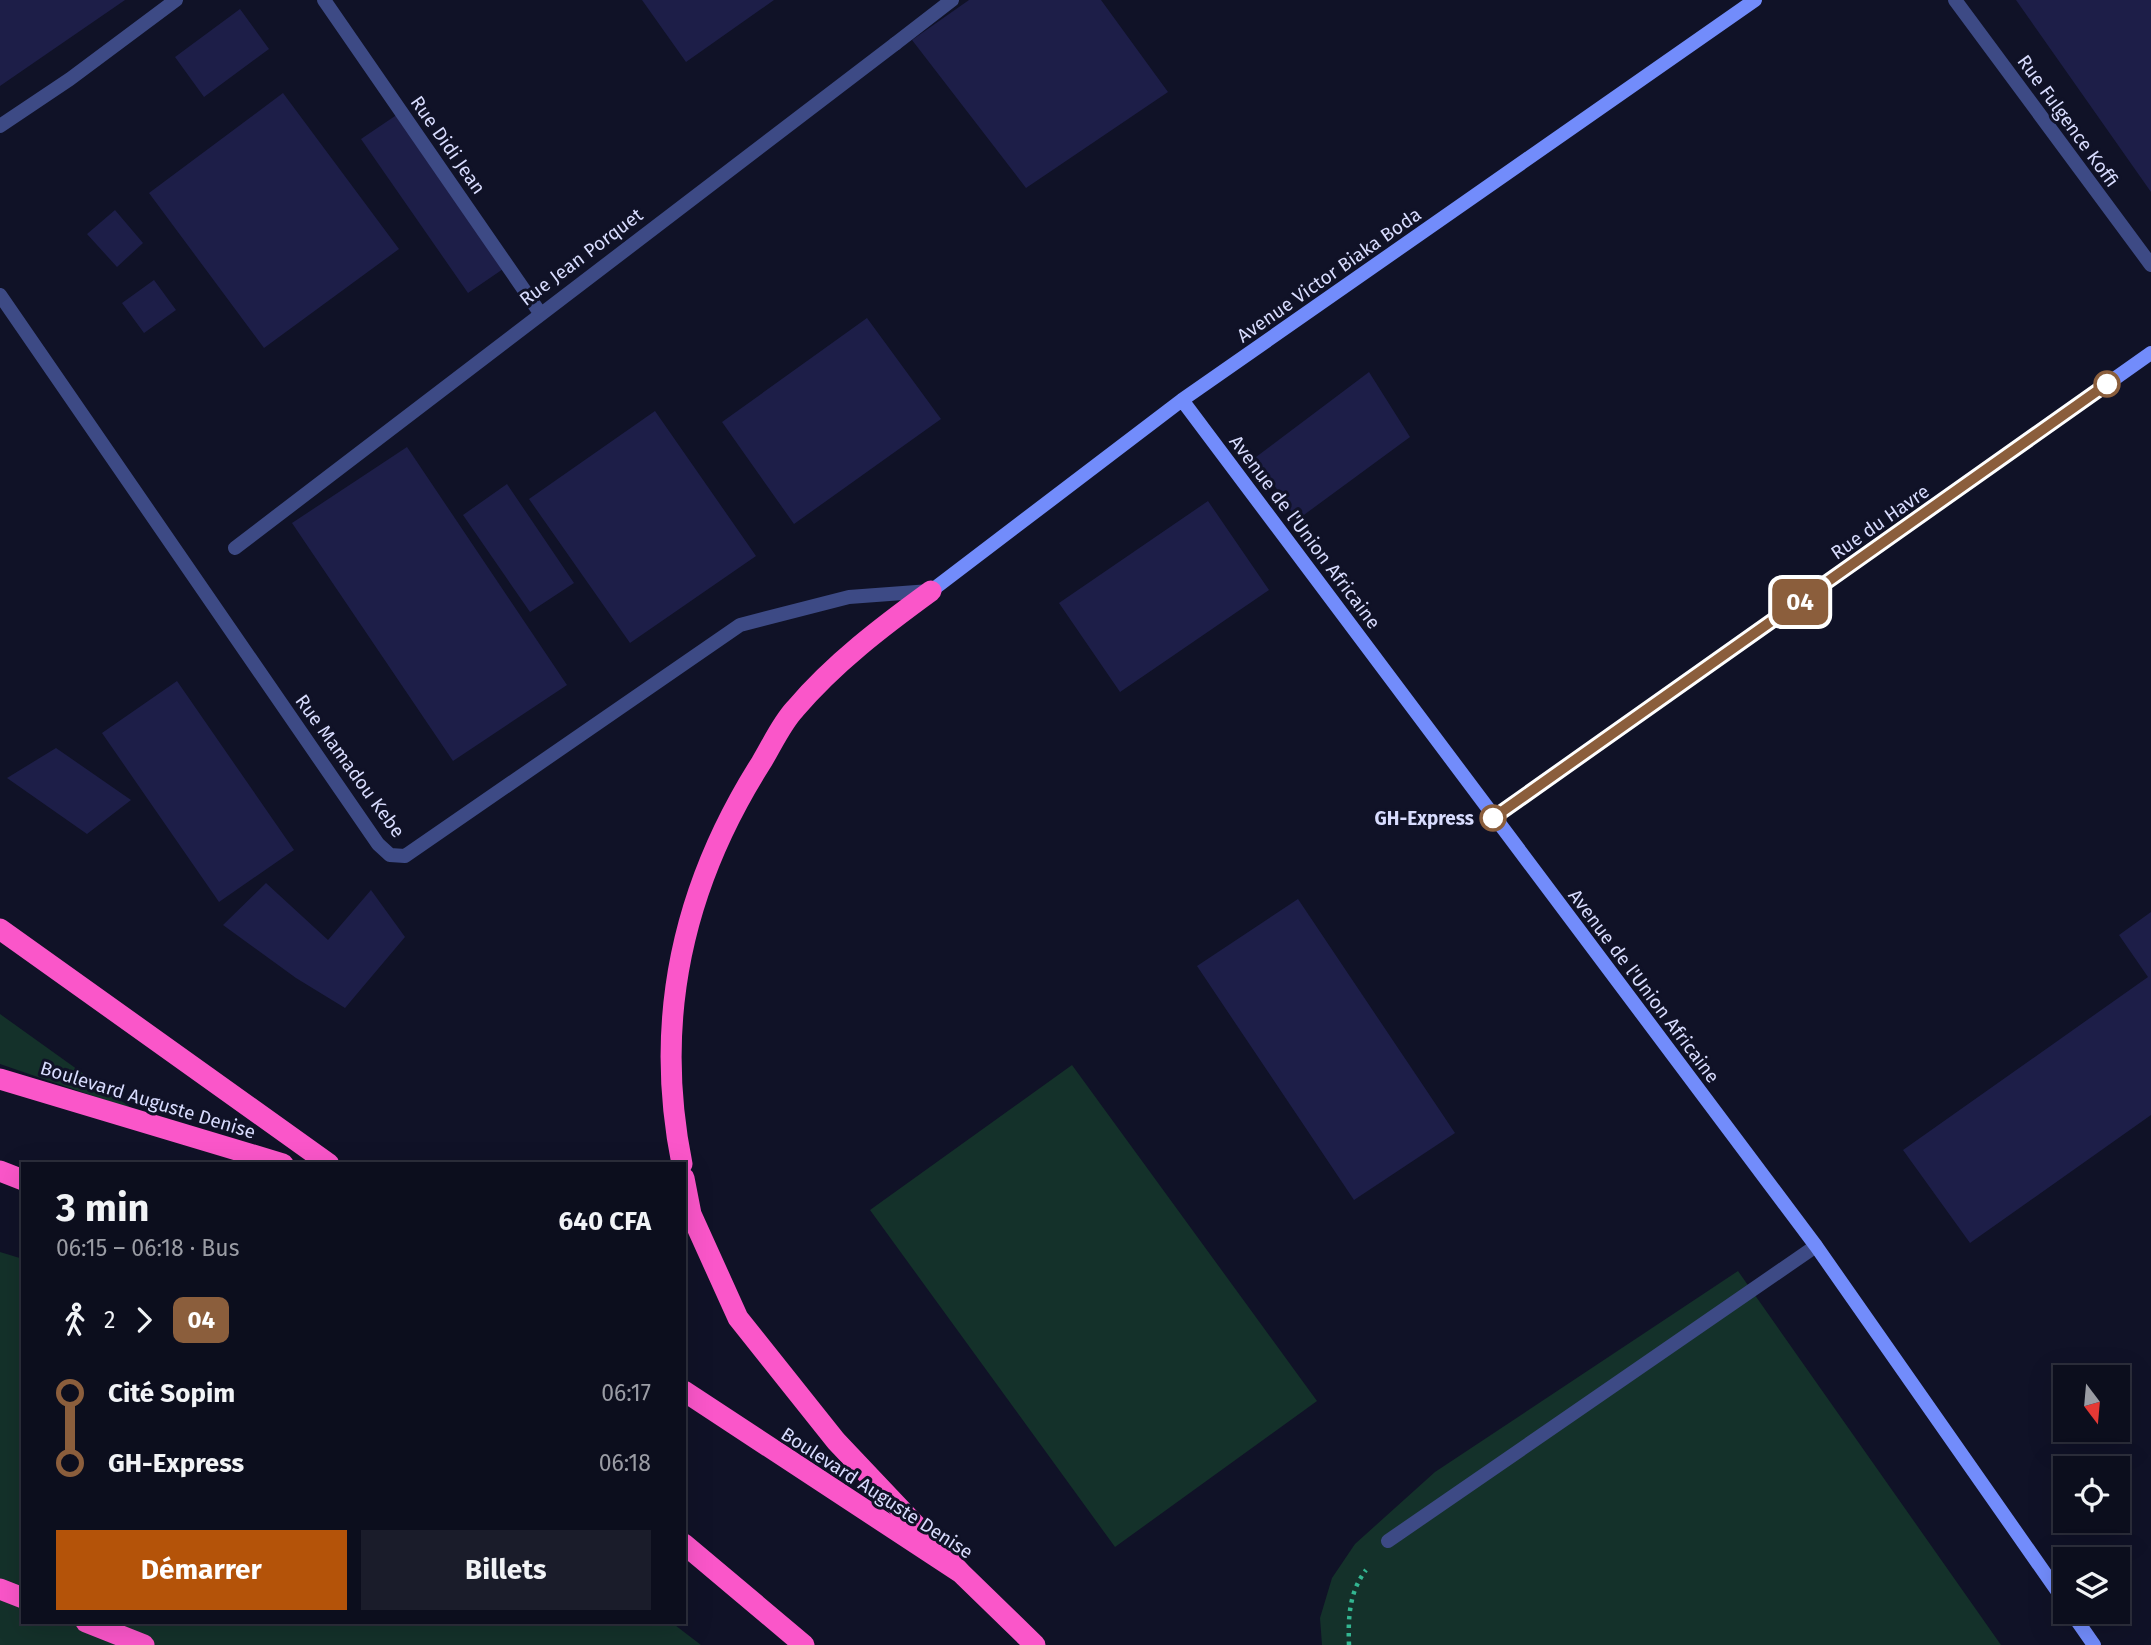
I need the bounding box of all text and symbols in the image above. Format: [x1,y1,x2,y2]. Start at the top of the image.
street label: Rue Fulgence Koffi [2012,50,2124,192]
street label: Rue Didi Jean [406,91,490,199]
street label: Rue Jean Porquet [515,203,647,311]
street label: Avenue Victor Biaka Boda [1232,203,1426,347]
unlabelled marker [2094,371,2120,397]
street label: Avenue de l'Union Africaine [1225,431,1385,633]
street label: Rue du Havre [1826,480,1934,564]
line badge: 04 [1769,579,1832,625]
text: 04 [1786,588,1814,616]
street label: Rue Mamadou Kebe [290,690,410,842]
marker: GH-Express [1480,805,1506,831]
place label: GH-Express [1375,807,1474,830]
street label: Avenue de l'Union Africaine [1564,885,1724,1087]
street label: Boulevard Auguste Denise [38,1056,258,1144]
text: 3 min [56,1185,150,1231]
text: 640 CFA [559,1206,651,1237]
text: 06:15 – 06:18 · Bus [56,1234,239,1262]
icon: walk [56,1301,94,1339]
icon: forward [125,1301,163,1339]
text: 2 [104,1306,115,1334]
text: 04 [187,1306,215,1334]
north arrow [2053,1365,2130,1442]
map controls [2053,1365,2130,1624]
text: Cité Sopim [108,1378,235,1409]
text: 06:17 [601,1379,651,1407]
street label: Boulevard Auguste Denise [777,1422,977,1564]
text: GH-Express [108,1448,244,1479]
text: 06:18 [599,1449,651,1477]
button: locate [2053,1456,2130,1533]
button: Démarrer [56,1530,347,1610]
button: Billets [361,1530,651,1610]
button: layers [2053,1547,2130,1624]

